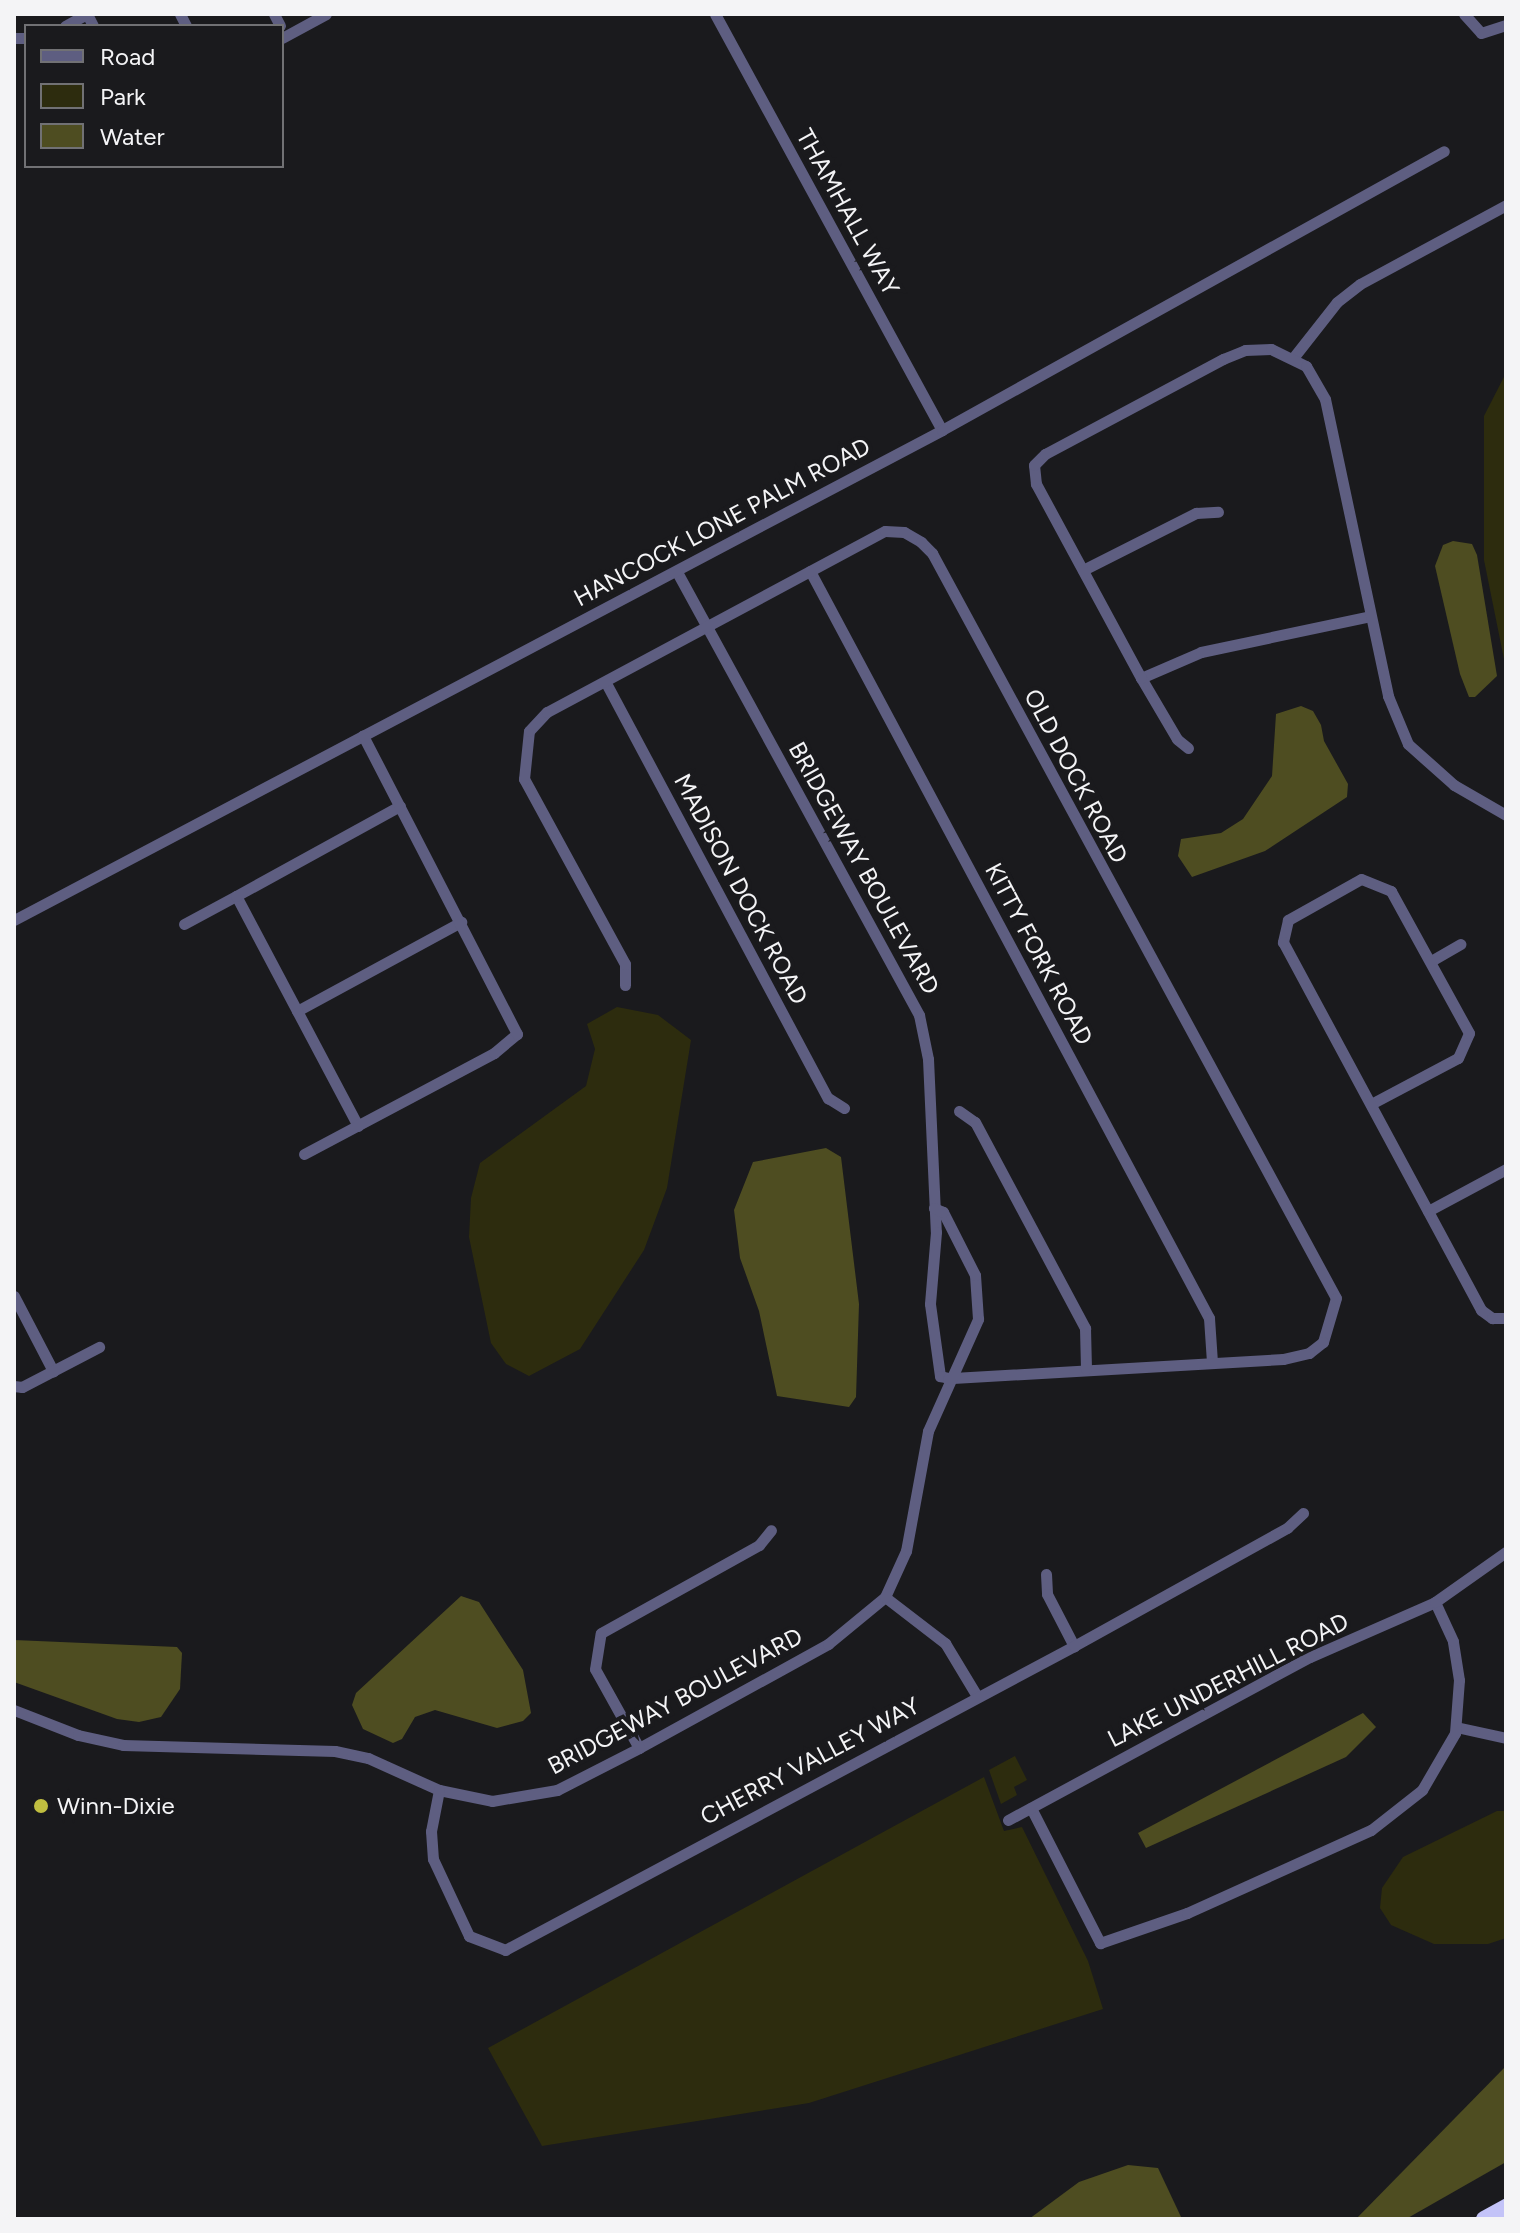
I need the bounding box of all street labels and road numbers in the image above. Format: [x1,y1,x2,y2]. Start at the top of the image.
street label: THAMHALL WAY [790,124,906,300]
street label: HANCOCK LONE PALM ROAD [569,432,875,612]
street label: OLD DOCK ROAD [1018,684,1134,868]
street label: BRIDGEWAY BOULEVARD [783,737,945,999]
street label: MADISON DOCK ROAD [668,769,814,1009]
street label: KITTY FORK ROAD [979,858,1099,1050]
street label: LAKE UNDERHILL ROAD [1103,1607,1353,1753]
street label: BRIDGEWAY BOULEVARD [543,1622,807,1780]
street label: CHERRY VALLEY WAY [695,1691,925,1831]

